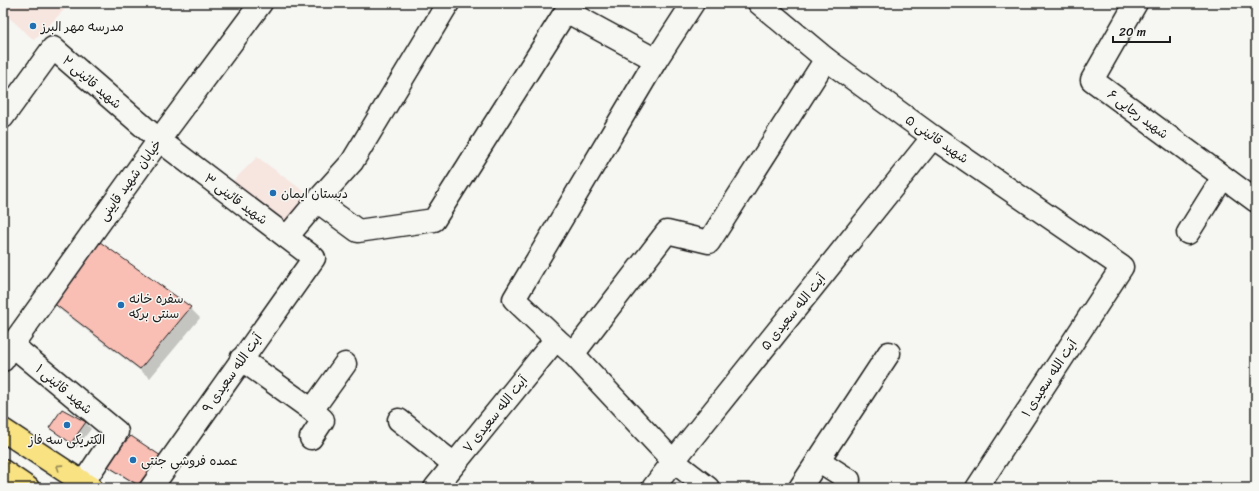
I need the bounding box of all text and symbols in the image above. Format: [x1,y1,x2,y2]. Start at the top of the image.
place label: مدرسه مهر البرز [40,15,124,38]
scale bar [1113,18,1170,44]
marker: مدرسه مهر البرز [28,21,38,31]
text: 20 m [1119,21,1146,43]
street label: شهید قائینی ۲ [57,49,127,115]
street label: شهید رجایی ۶ [1102,83,1174,145]
street label: شهید قائینی ۵ [900,109,974,169]
street label: خیابان شهید قایینی [92,134,168,226]
street label: شهید قائینی ۳ [199,167,273,231]
place label: دبستان ایمان [281,182,348,205]
marker: دبستان ایمان [268,188,278,198]
street label: آیت الله سعیدی ۵ [755,268,832,356]
place label: سفره خانه سنتی برکه [129,287,184,325]
marker: سفره خانه سنتی برکه [116,300,126,310]
street label: آیت الله سعیدی ۹ [196,328,269,418]
street label: آیت الله سعیدی ۱ [1015,333,1083,422]
street label: شهید قائینی ۱ [30,358,98,420]
street label: آیت الله سعیدی ۷ [456,370,534,458]
marker: الکتریکی سه فاز [62,420,72,430]
place label: الکتریکی سه فاز [28,428,105,451]
place label: عمده فروشی جنتی [141,449,238,472]
marker: عمده فروشی جنتی [128,455,138,465]
one-way arrow [56,464,63,472]

